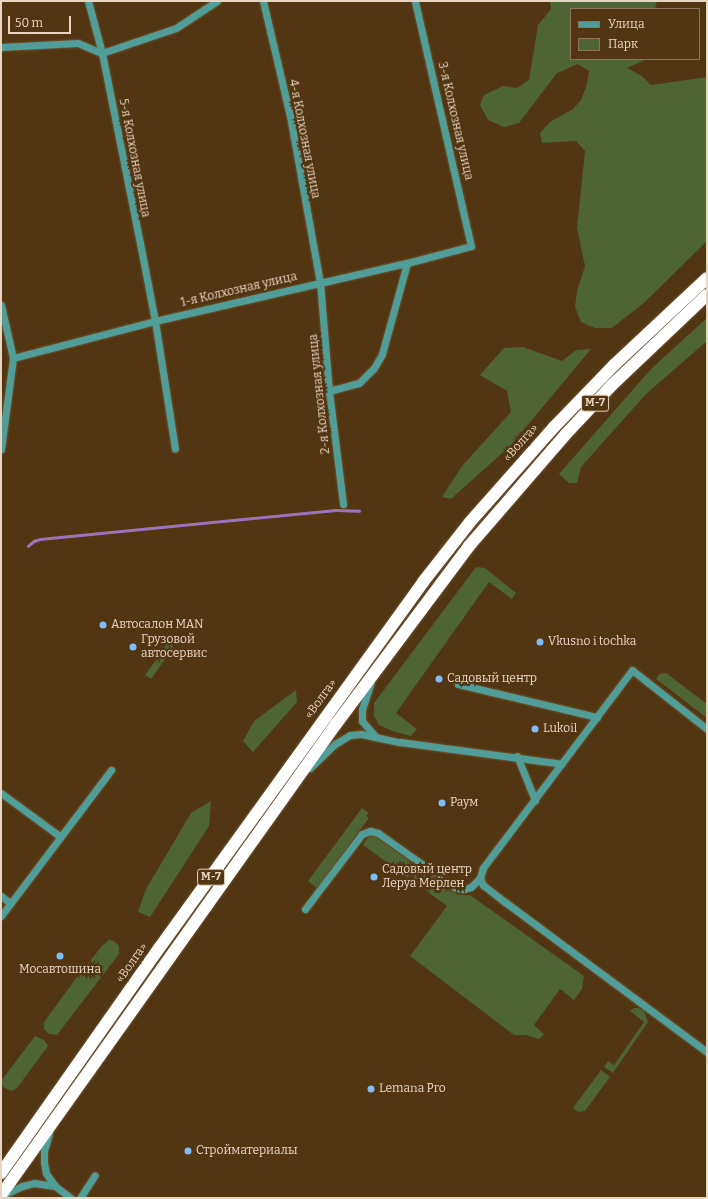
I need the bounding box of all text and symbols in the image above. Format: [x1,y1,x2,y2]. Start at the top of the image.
scale bar [10,8,73,34]
legend [570,8,700,60]
text: 50 m [15,16,43,30]
text: Улица [608,17,644,31]
text: Парк [608,37,638,51]
street label: 3-я Колхозная улица [434,60,476,182]
street label: 4-я Колхозная улица [285,78,323,200]
street label: 5-я Колхозная улица [115,97,153,219]
street label: 1-я Колхозная улица [179,270,299,310]
street label: 2-я Колхозная улица [307,333,333,455]
road number: М-7 [581,394,609,412]
street label: «Волга» [500,421,542,465]
place label: Автосалон MAN [111,618,203,632]
marker: Автосалон MAN [98,620,108,630]
place label: Грузовой автосервис [141,633,207,661]
place label: Vkusno i tochka [548,635,636,649]
marker: Vkusno i tochka [535,637,545,647]
marker: Грузовой автосервис [128,642,138,652]
place label: Садовый центр [447,672,537,686]
marker: Садовый центр [434,674,444,684]
street label: «Волга» [302,676,340,722]
place label: Lukoil [543,722,577,736]
marker: Lukoil [530,724,540,734]
place label: Раум [450,796,478,810]
marker: Раум [437,798,447,808]
place label: Садовый центр Леруа Мерлен [382,863,472,891]
road number: М-7 [197,868,225,886]
marker: Садовый центр Леруа Мерлен [369,872,379,882]
street label: «Волга» [113,940,151,986]
marker: Мосавтошина [55,951,65,961]
place label: Мосавтошина [19,963,101,977]
place label: Lemana Pro [379,1082,446,1096]
marker: Lemana Pro [366,1084,376,1094]
place label: Стройматериалы [196,1144,298,1158]
marker: Стройматериалы [183,1146,193,1156]

